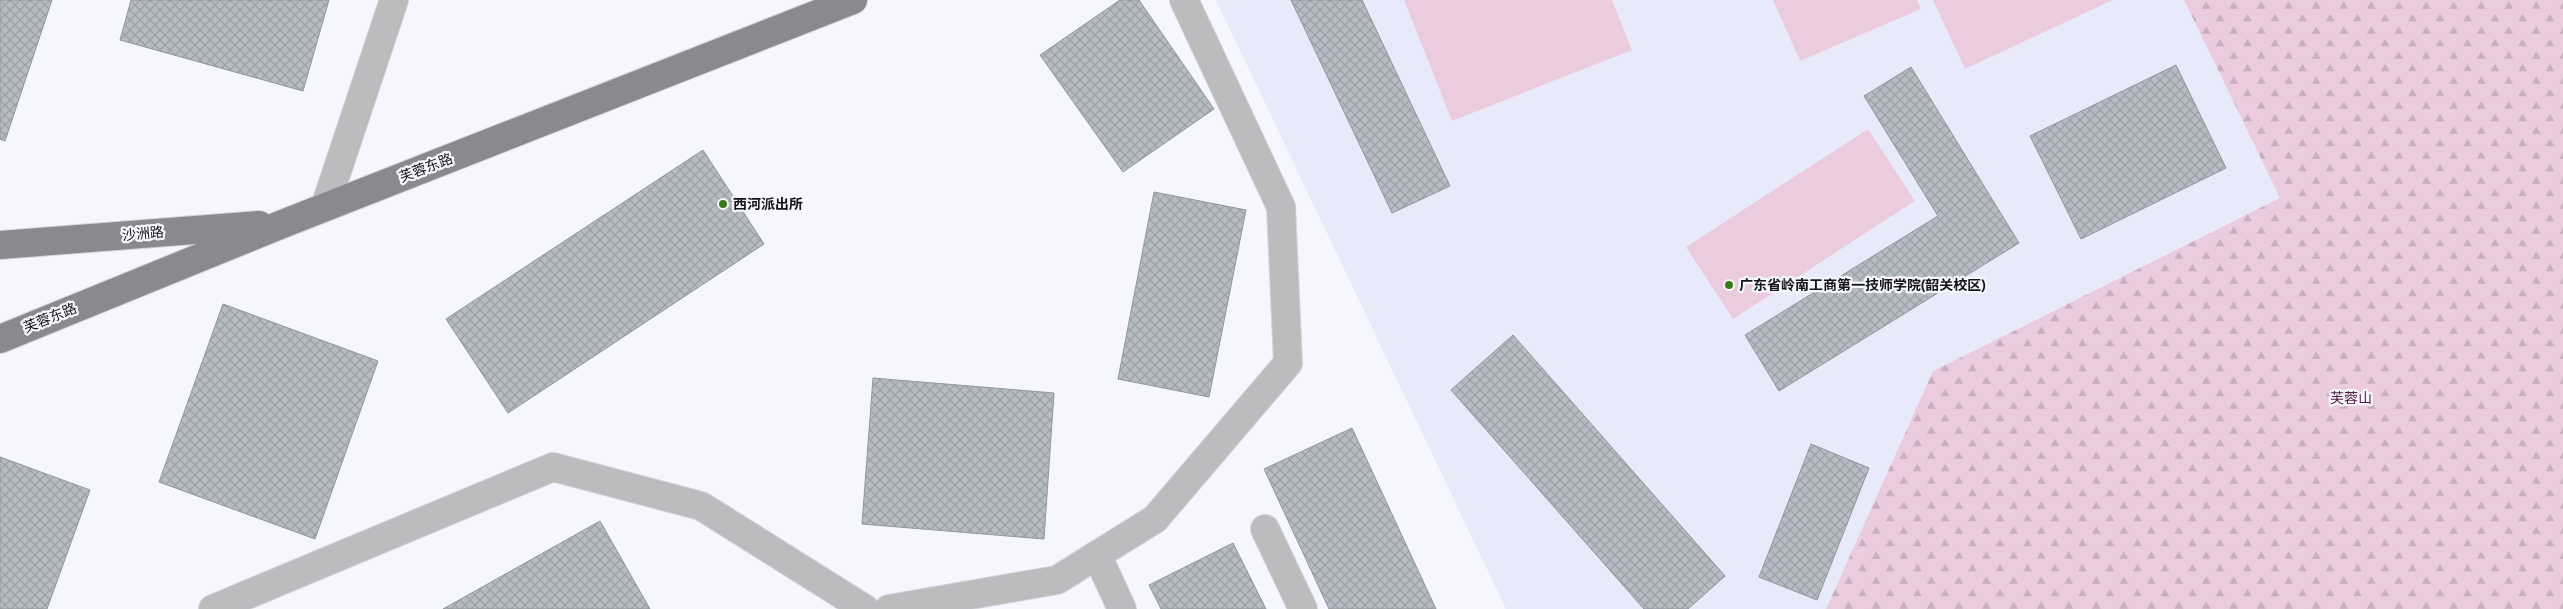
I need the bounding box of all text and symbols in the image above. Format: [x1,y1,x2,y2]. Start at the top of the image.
street label: 芙蓉东路 [397,150,455,186]
place label: 西河派出所 [733,196,803,213]
marker: 西河派出所 [717,198,729,210]
street label: 沙洲路 [121,224,165,244]
place label: 广东省岭南工商第一技师学院(韶关校区) [1739,277,1986,294]
marker: 广东省岭南工商第一技师学院(韶关校区) [1723,279,1735,291]
street label: 芙蓉东路 [21,300,79,336]
park label: 芙蓉山 [2330,390,2372,407]

